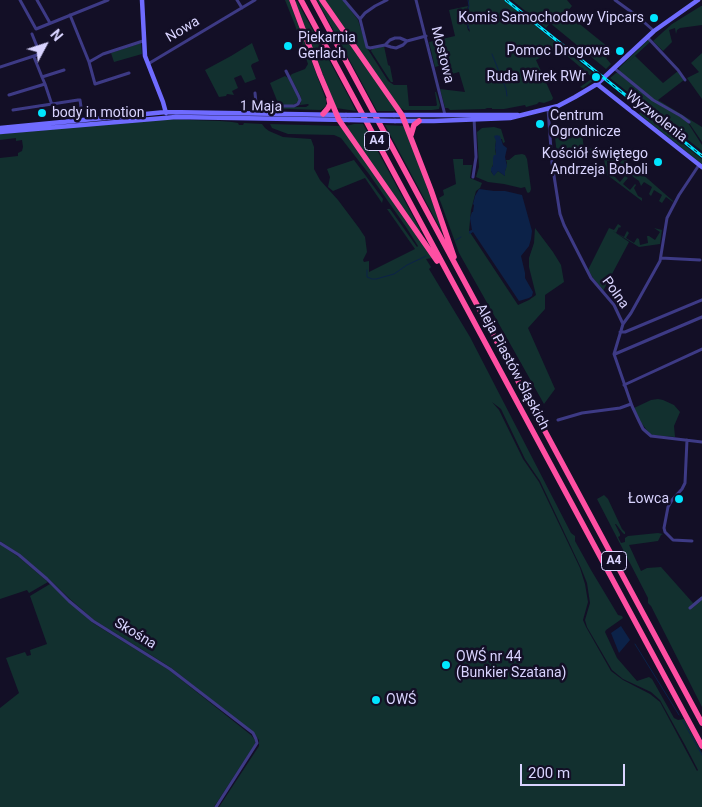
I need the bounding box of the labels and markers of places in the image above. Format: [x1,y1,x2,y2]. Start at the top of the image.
place label: Komis Samochodowy Vipcars [458,10,644,26]
marker: Komis Samochodowy Vipcars [648,12,660,24]
place label: Piekarnia Gerlach [298,30,356,62]
marker: Piekarnia Gerlach [282,40,294,52]
place label: Pomoc Drogowa [506,43,610,59]
marker: Pomoc Drogowa [614,45,626,57]
place label: Ruda Wirek RWr [487,69,586,85]
marker: Ruda Wirek RWr [590,71,602,83]
place label: body in motion [52,105,144,121]
marker: body in motion [36,107,48,119]
place label: Centrum Ogrodnicze [550,108,621,140]
marker: Centrum Ogrodnicze [534,118,546,130]
place label: Kościół świętego Andrzeja Boboli [542,146,648,178]
marker: Kościół świętego Andrzeja Boboli [652,156,664,168]
place label: Łowca [628,491,669,507]
marker: Łowca [673,493,685,505]
place label: OWŚ nr 44 (Bunkier Szatana) [456,649,566,682]
marker: OWŚ nr 44 (Bunkier Szatana) [440,659,452,671]
place label: OWŚ [386,692,416,708]
marker: OWŚ [370,694,382,706]

